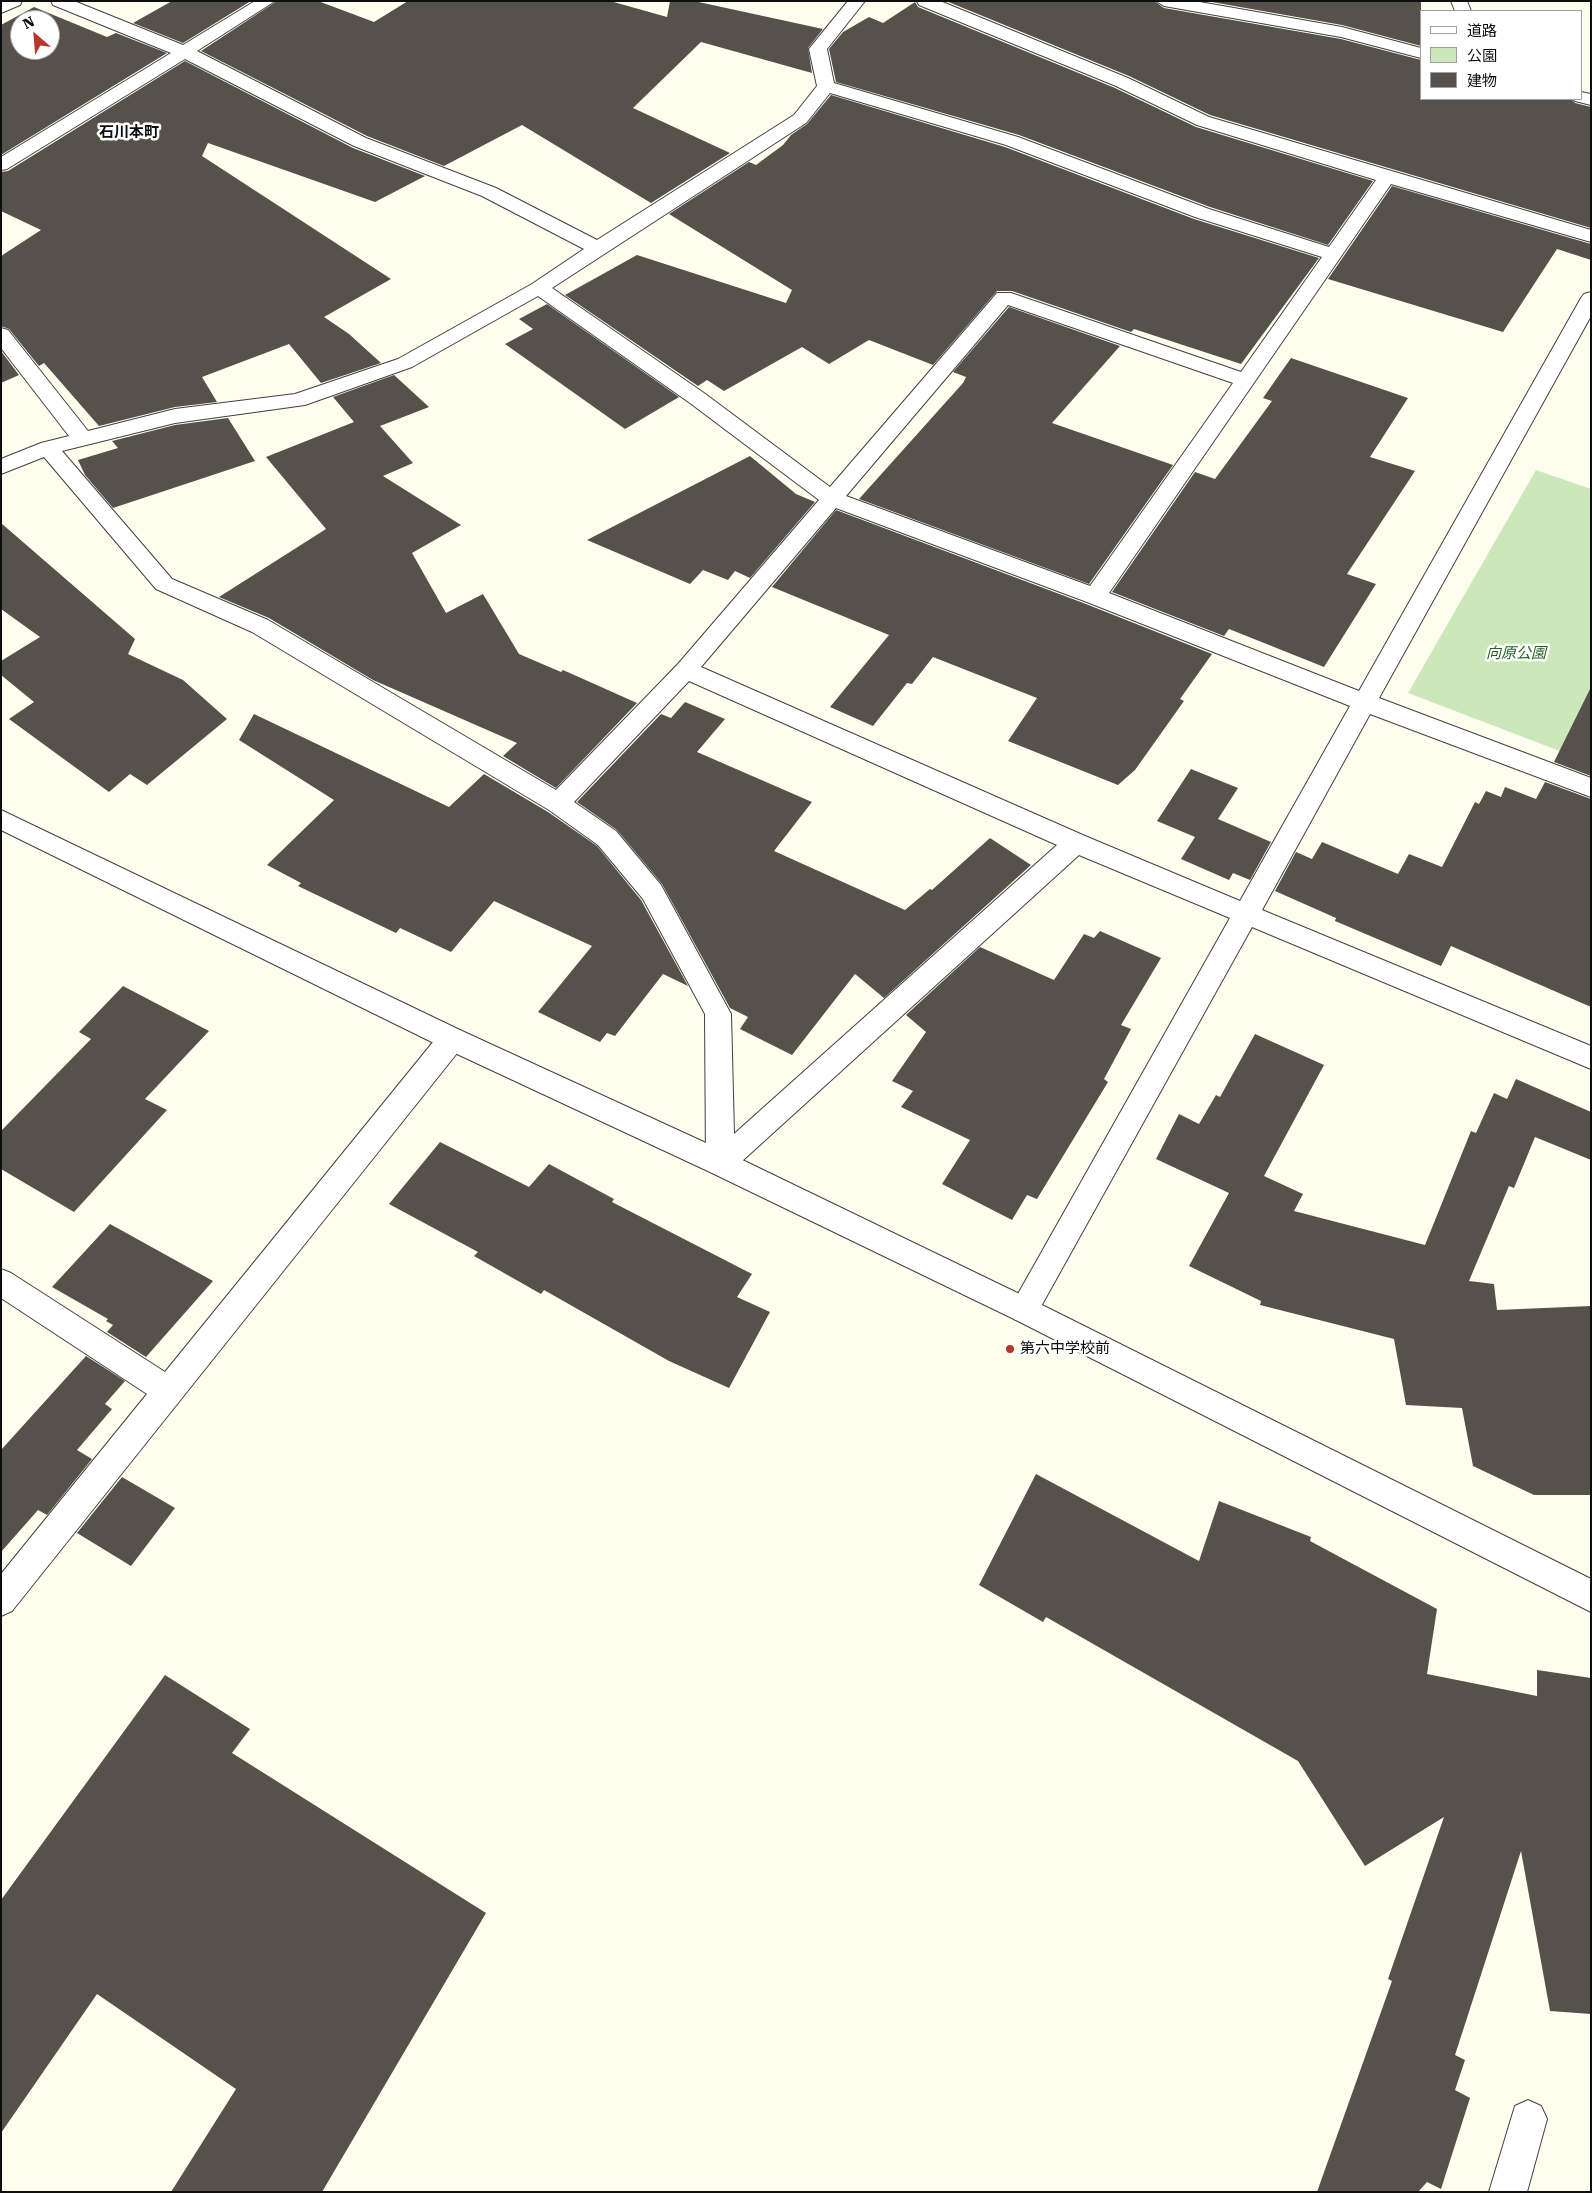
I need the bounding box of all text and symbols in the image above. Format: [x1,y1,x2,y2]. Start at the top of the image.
north arrow [10,10,60,60]
legend [1420,10,1582,100]
text: N [20,13,37,32]
text: 道路 [1467,22,1497,40]
text: 公園 [1467,47,1497,65]
text: 建物 [1467,72,1497,90]
district label: 石川本町 [99,124,159,142]
park label: 向原公園 [1486,645,1546,663]
place label: 第六中学校前 [1020,1340,1110,1358]
marker: 第六中学校前 [1004,1343,1016,1355]

